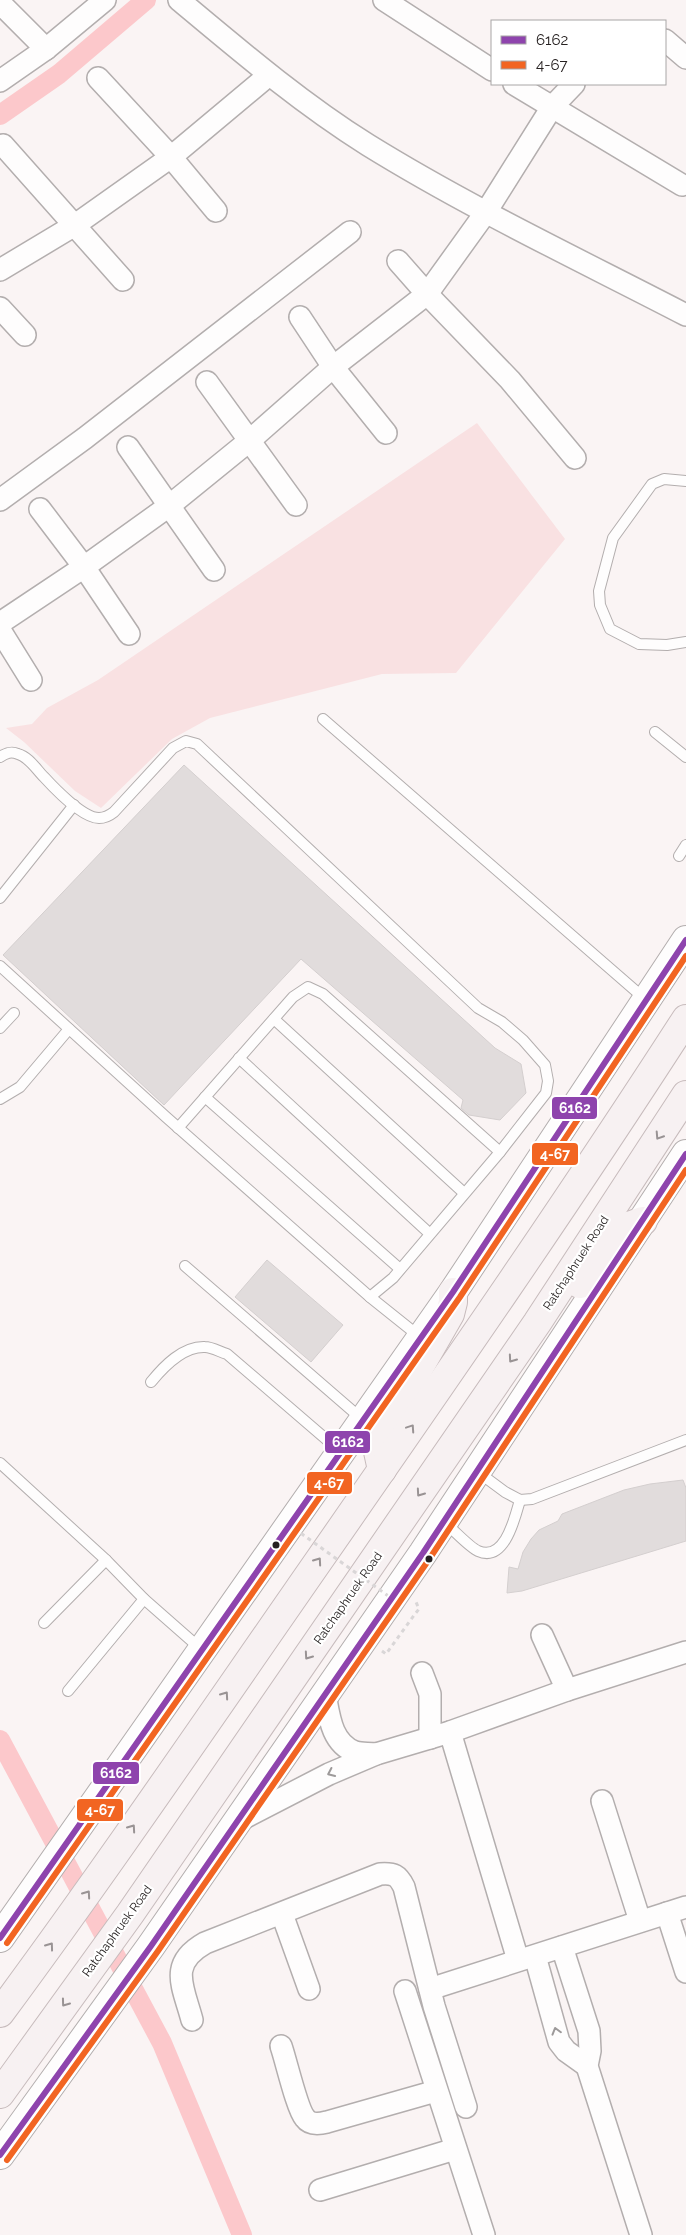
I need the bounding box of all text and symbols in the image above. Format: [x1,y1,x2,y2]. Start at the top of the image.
legend [491,20,666,85]
text: 6162 [536,31,569,49]
text: 4-67 [536,56,568,74]
line badge: 6162 [551,1096,598,1120]
text: 6162 [559,1100,591,1116]
one-way arrow [656,1130,666,1139]
line badge: 4-67 [531,1142,579,1166]
text: 4-67 [540,1146,570,1162]
street label: Ratchaphruek Road [540,1213,612,1313]
one-way arrow [509,1353,518,1363]
one-way arrow [405,1424,414,1434]
line badge: 6162 [324,1430,371,1454]
text: 6162 [332,1434,364,1450]
line badge: 4-67 [306,1471,353,1495]
text: 4-67 [314,1475,344,1491]
one-way arrow [417,1487,426,1497]
unlabelled marker [271,1540,281,1550]
street label: Ratchaphruek Road [311,1549,385,1647]
unlabelled marker [424,1554,434,1564]
one-way arrow [312,1558,321,1567]
one-way arrow [305,1650,314,1659]
one-way arrow [219,1691,228,1700]
line badge: 6162 [92,1761,140,1785]
text: 6162 [100,1765,132,1781]
one-way arrow [327,1767,336,1778]
line badge: 4-67 [76,1798,124,1822]
text: 4-67 [85,1802,115,1818]
one-way arrow [126,1824,135,1834]
street label: Ratchaphruek Road [79,1883,155,1979]
one-way arrow [81,1890,90,1900]
one-way arrow [44,1942,53,1952]
one-way arrow [62,1997,71,2007]
one-way arrow [551,2027,562,2035]

